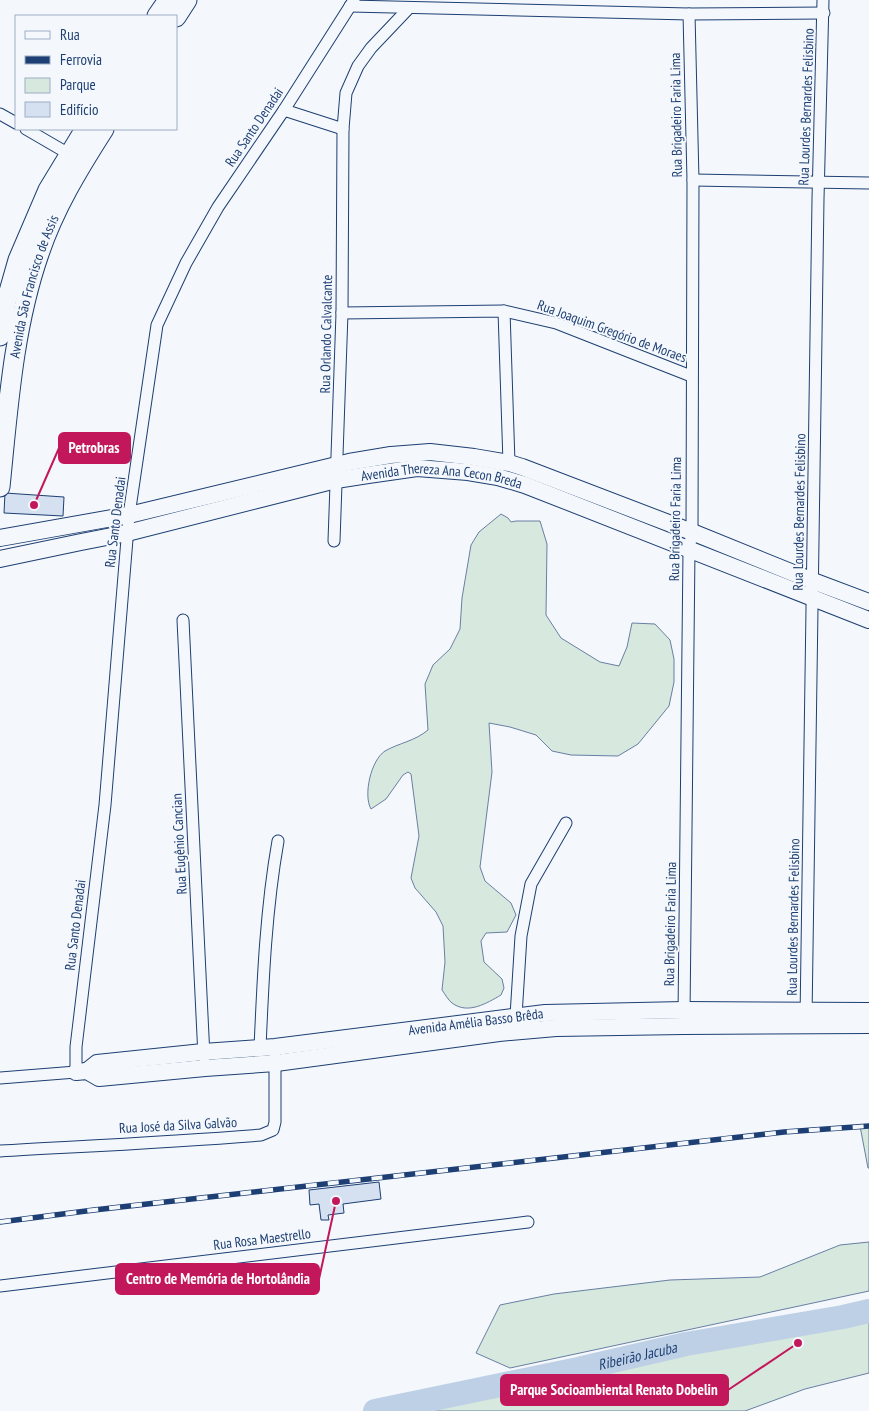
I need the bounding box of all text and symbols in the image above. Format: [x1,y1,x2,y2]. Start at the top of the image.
legend [15,15,178,130]
text: Rua [60,25,80,44]
street label: Rua Lourdes Bernardes Felisbino [794,28,818,186]
text: Ferrovia [60,50,102,69]
street label: Rua Brigadeiro Faria Lima [666,53,686,177]
text: Parque [60,75,96,94]
street label: Rua Santo Denadai [221,84,287,170]
text: Edifício [60,100,98,119]
street label: Avenida São Francisco de Assis [6,212,63,359]
street label: Rua Orlando Calvalcante [316,274,336,393]
street label: Rua Joaquim Gregório de Moraes [535,296,689,367]
callout: Petrobras [59,433,130,463]
street label: Rua Lourdes Bernardes Felisbino [789,433,809,591]
text: Petrobras [68,438,120,457]
street label: Rua Brigadeiro Faria Lima [665,457,685,581]
street label: Avenida Thereza Ana Cecon Breda [360,459,524,493]
street label: Rua Santo Denadai [100,476,130,568]
street label: Rua Eugênio Cancian [167,793,191,895]
street label: Rua Lourdes Bernardes Felisbino [783,838,803,996]
street label: Rua Brigadeiro Faria Lima [660,862,680,986]
street label: Rua Santo Denadai [60,879,90,971]
street label: Avenida Amélia Basso Brêda [407,1004,544,1039]
street label: Rua José da Silva Galvão [119,1113,237,1137]
street label: Rua Rosa Maestrello [212,1224,312,1254]
callout: Centro de Memória de Hortolândia [116,1264,319,1294]
text: Centro de Memória de Hortolândia [126,1269,310,1288]
water label: Ribeirão Jacuba [596,1337,679,1374]
callout: Parque Socioambiental Renato Dobelin [501,1375,728,1405]
text: Parque Socioambiental Renato Dobelin [510,1380,718,1399]

